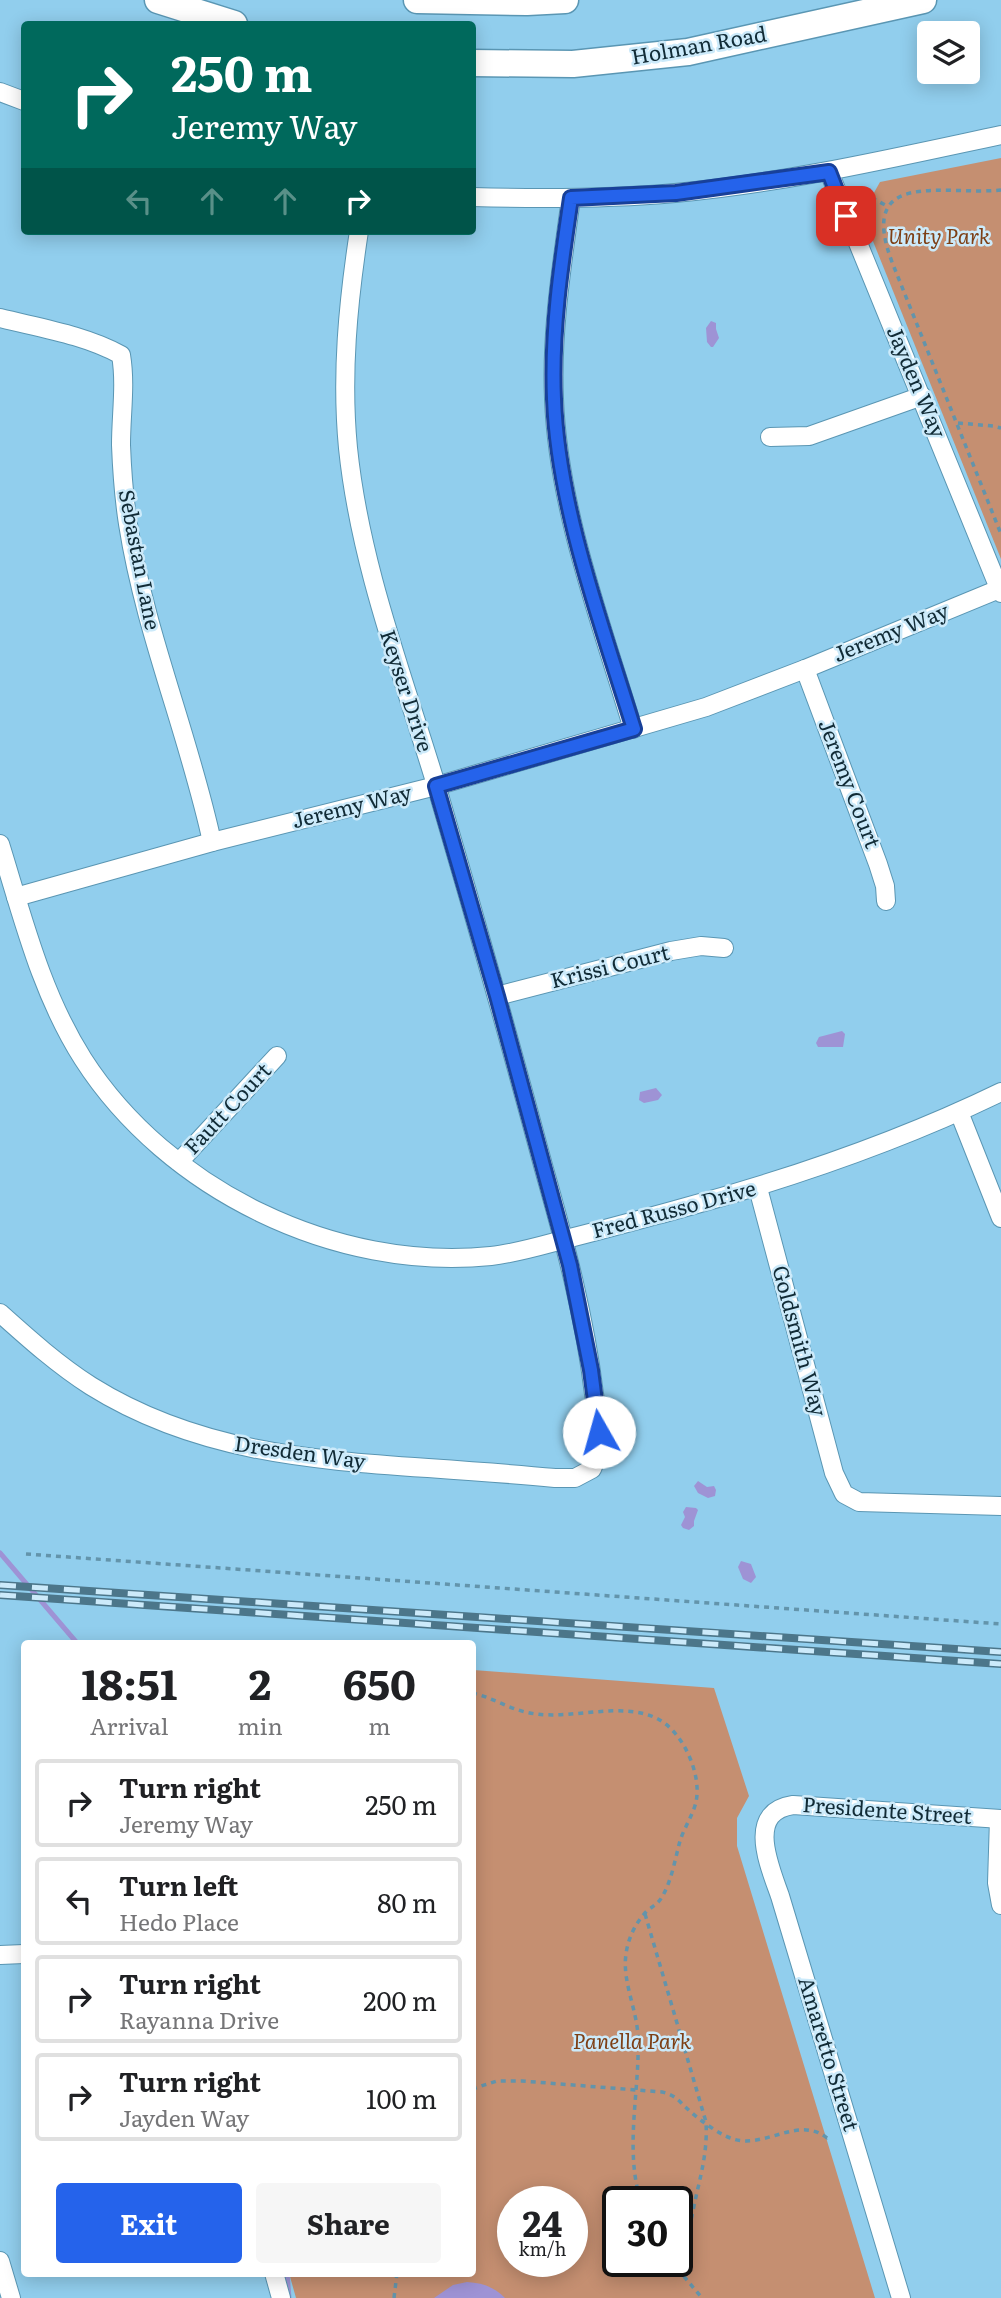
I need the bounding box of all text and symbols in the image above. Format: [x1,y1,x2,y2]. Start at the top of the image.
street label: Holman Road [628,16,769,71]
map controls [917,21,980,84]
button: layers [917,21,980,84]
text: 250 m [171,34,313,107]
icon: right [56,49,147,140]
text: Jeremy Way [171,101,357,149]
icon: left [120,182,158,220]
icon: ahead [193,182,231,220]
icon: ahead [266,182,304,220]
icon: right [339,182,377,220]
pin [816,186,876,246]
icon: arrive [827,197,865,235]
park label: Unity Park [888,219,991,250]
street label: Jayden Way [881,320,956,443]
street label: Sebastan Lane [113,487,170,633]
street label: Jeremy Way [828,593,953,668]
street label: Keyser Drive [374,625,443,756]
street label: Jeremy Court [812,714,890,853]
street label: Jeremy Way [288,775,415,834]
street label: Krissi Court [547,935,673,994]
street label: Fautt Court [175,1054,277,1160]
street label: Fred Russo Drive [588,1171,759,1244]
street label: Goldsmith Way [766,1261,837,1420]
position arrow [562,1395,636,1469]
street label: Dresden Way [233,1426,369,1475]
text: 18:51 [81,1651,177,1713]
text: 2 [249,1651,271,1713]
text: 650 [343,1651,416,1713]
text: Arrival [90,1708,169,1742]
text: min [237,1708,283,1742]
text: m [368,1708,390,1742]
text: Turn right [119,1767,261,1806]
icon: right [60,1784,98,1822]
text: 250 m [365,1784,437,1823]
street label: Presidente Street [801,1787,973,1830]
text: Jeremy Way [119,1806,253,1840]
text: Turn left [119,1865,238,1904]
icon: left [60,1882,98,1920]
text: 80 m [377,1882,437,1921]
text: Hedo Place [119,1904,239,1938]
text: Turn right [119,1963,261,2002]
street label: Amaretto Street [792,1972,869,2135]
icon: right [60,1980,98,2018]
text: 200 m [363,1980,437,2019]
text: Rayanna Drive [119,2002,279,2036]
park label: Panella Park [573,2024,692,2055]
text: Turn right [119,2061,261,2100]
icon: right [60,2078,98,2116]
text: 100 m [366,2078,437,2117]
text: Jayden Way [119,2100,249,2134]
button: Exit [56,2183,242,2263]
button: Share [256,2183,441,2263]
speed limit sign: 30 [602,2186,693,2277]
text: 24 [523,2196,562,2248]
text: km/h [519,2235,566,2262]

